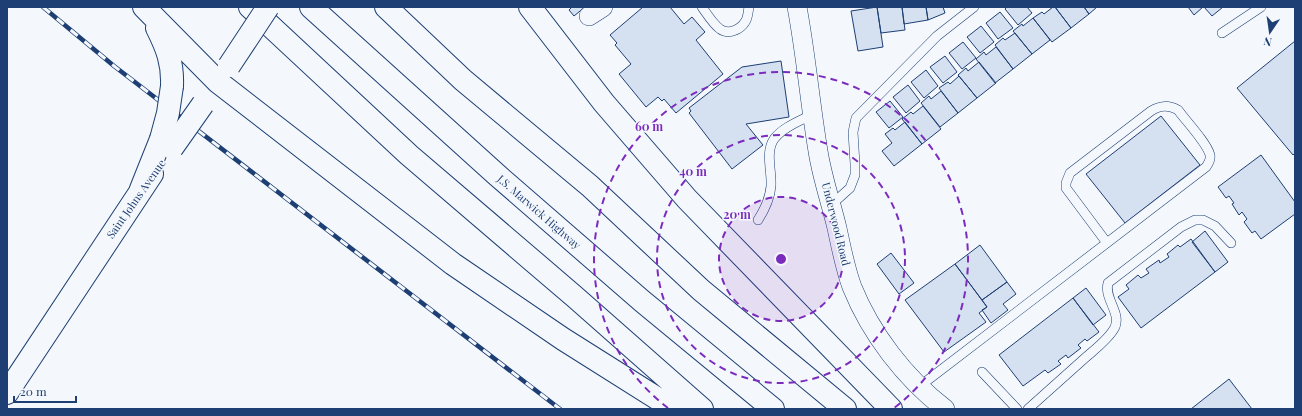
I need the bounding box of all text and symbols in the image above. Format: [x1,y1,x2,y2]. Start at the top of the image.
north arrow [1250,12,1290,52]
text: N [1262,34,1273,50]
text: 60 m [635,118,663,134]
street label: Saint Johns Avenue [103,156,169,241]
text: 40 m [679,163,707,179]
street label: J.S. Marwick Highway [494,170,585,252]
street label: Underwood Road [819,181,854,268]
text: 20 m [723,206,751,222]
centre of rings [774,252,788,266]
scale bar [14,378,76,404]
text: 20 m [20,383,47,399]

